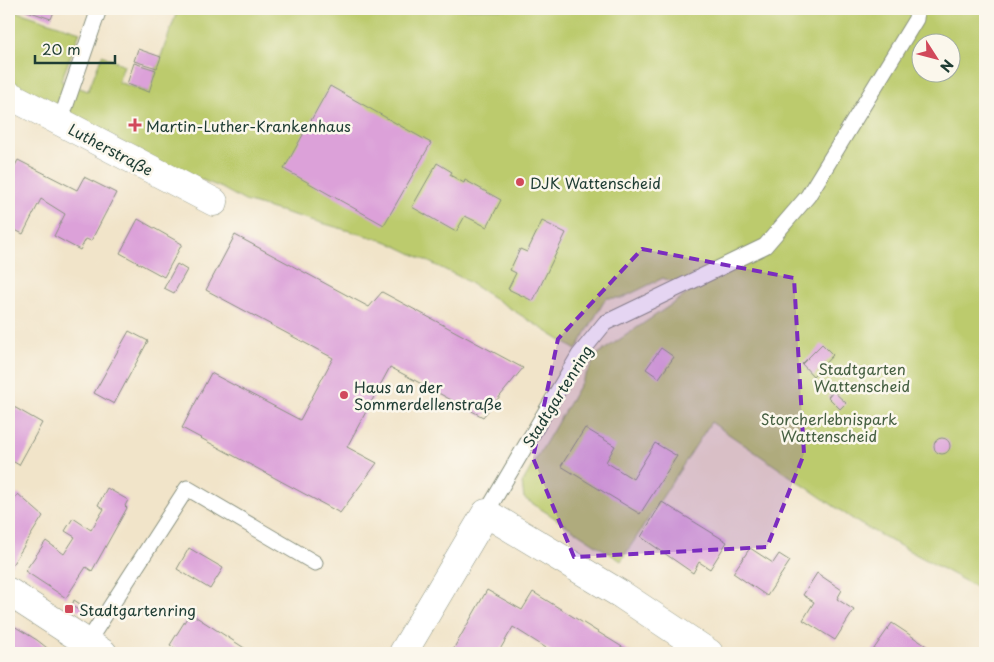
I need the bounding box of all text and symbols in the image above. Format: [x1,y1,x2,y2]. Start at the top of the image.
scale bar [35,32,115,64]
north arrow [912,32,962,82]
text: 20 m [42,37,81,60]
text: N [935,55,959,77]
place label: Martin-Luther-Krankenhaus [146,114,351,137]
street label: Lutherstraße [65,117,157,181]
marker: Martin-Luther-Krankenhaus [128,118,142,132]
place label: DJK Wattenscheid [530,171,661,194]
marker: DJK Wattenscheid [514,176,526,188]
street label: Stadtgartenring [516,340,598,452]
park label: Stadtgarten Wattenscheid [814,357,910,397]
place label: Haus an der Sommerdellenstraße [354,375,502,415]
marker: Haus an der Sommerdellenstraße [338,389,350,401]
park label: Storcherlebnispark Wattenscheid [761,407,897,447]
place label: Stadtgartenring [79,598,196,621]
marker: Stadtgartenring [63,603,75,615]

